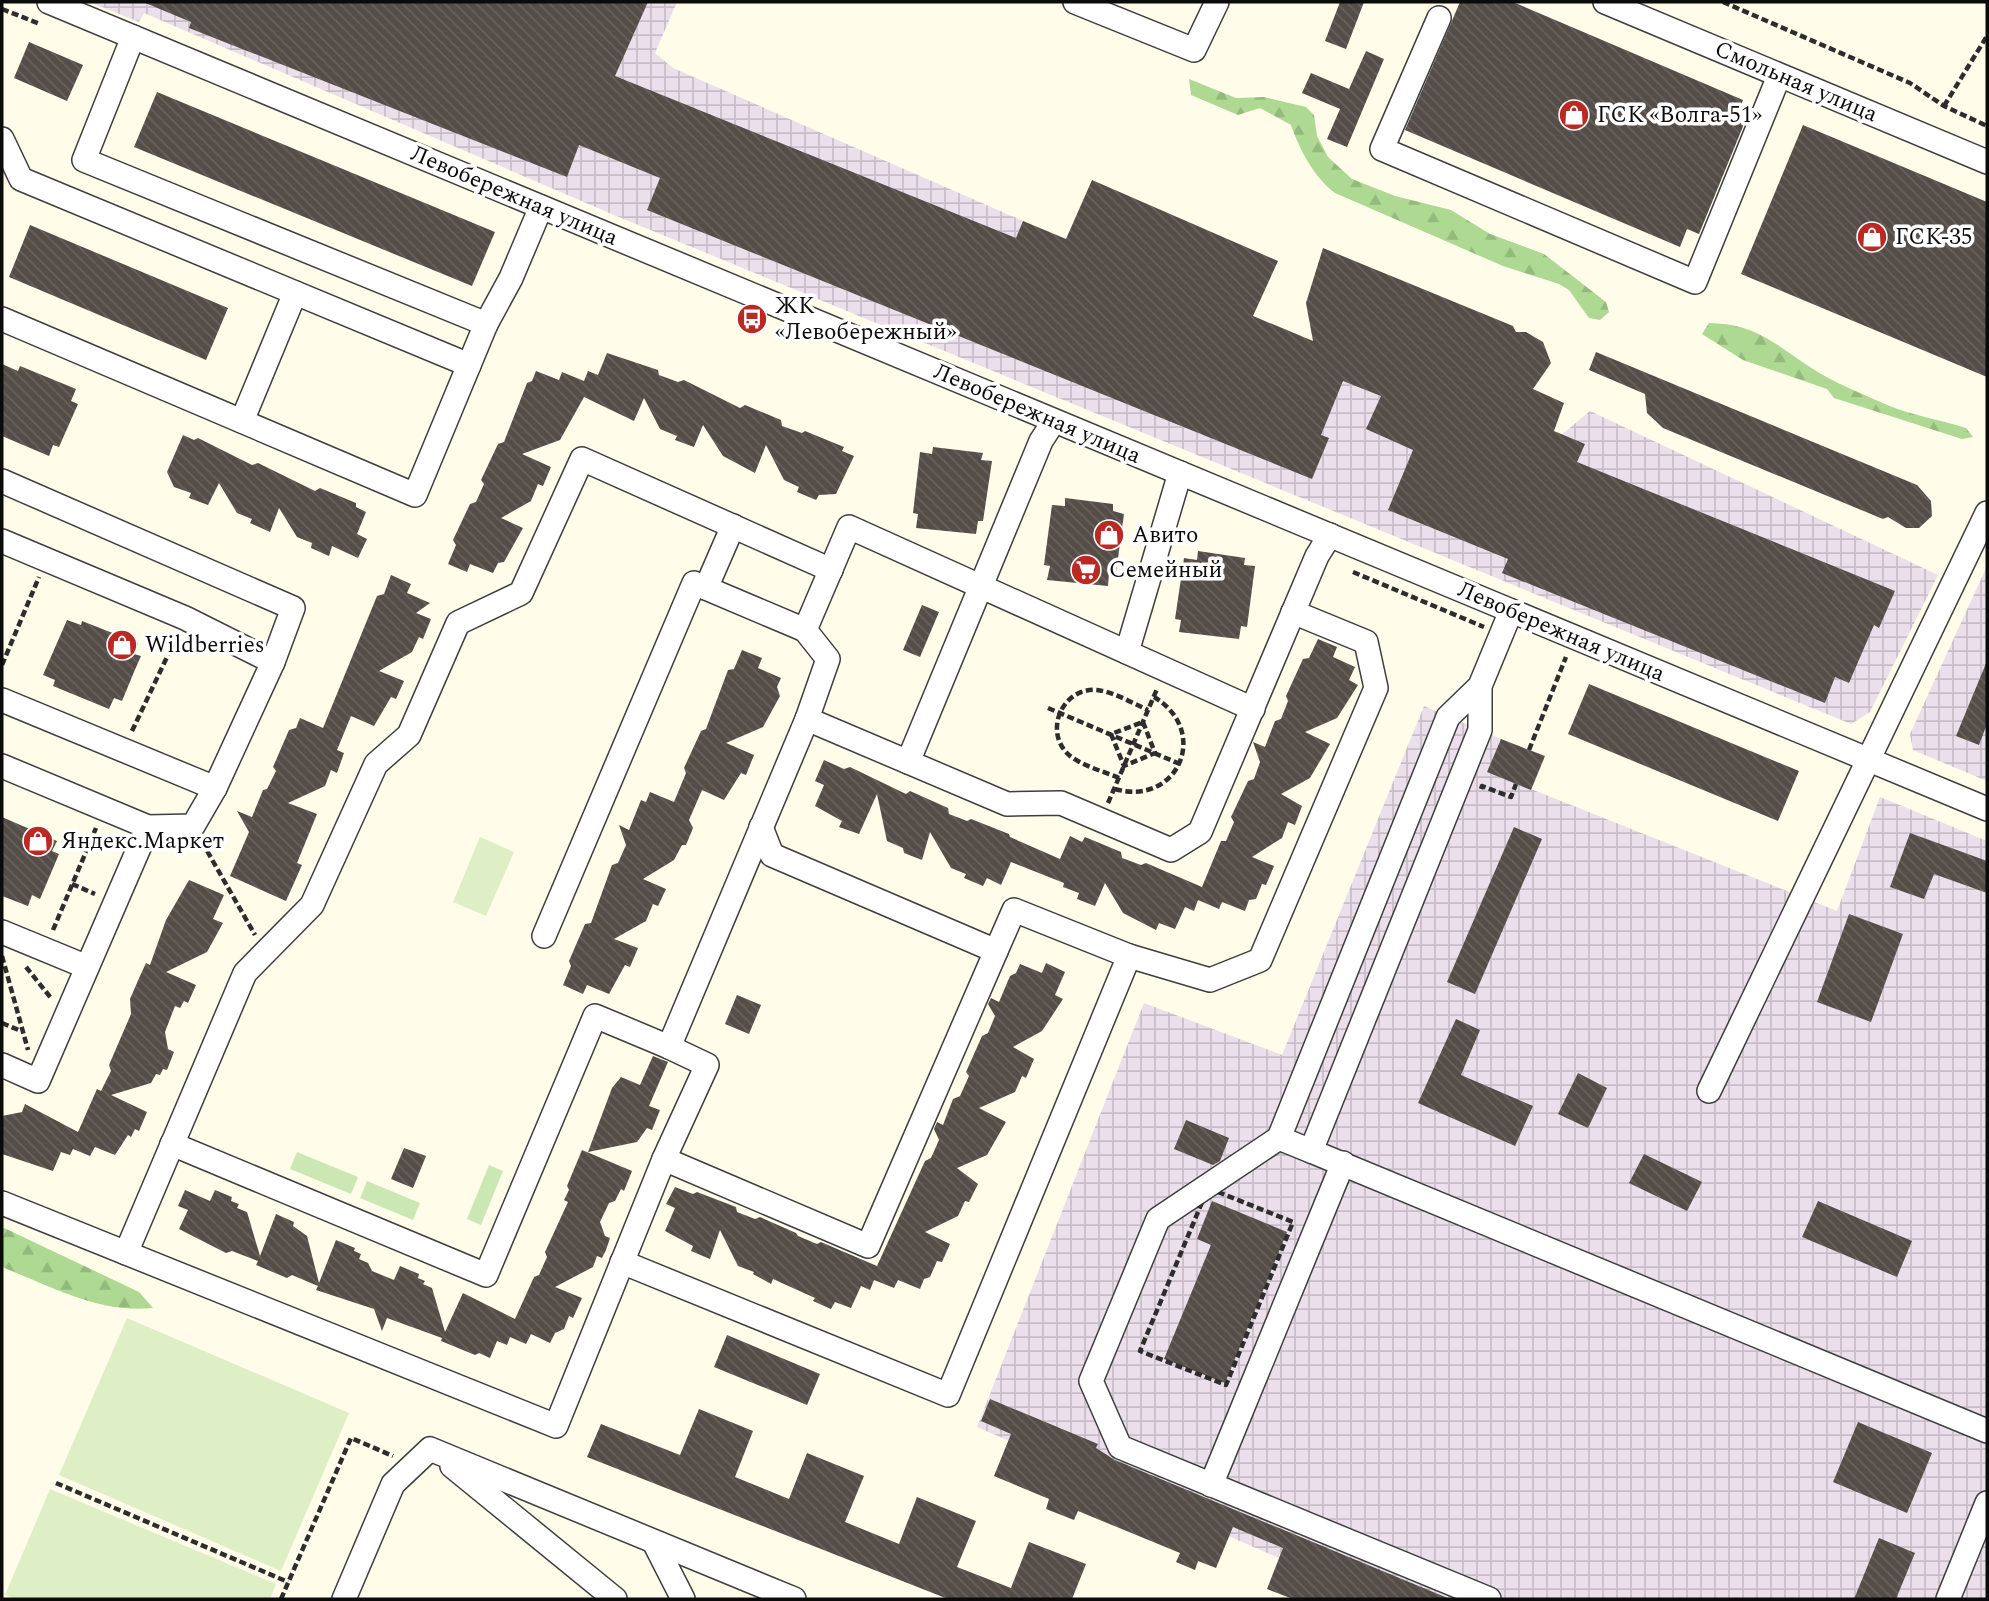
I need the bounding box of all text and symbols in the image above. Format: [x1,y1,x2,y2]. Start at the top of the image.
street label: Смольная улица [1709,32,1883,132]
shop icon: ГСК «Волга-51» [1557,98,1591,132]
place label: ГСК «Волга-51» [1597,98,1762,133]
street label: Левобережная улица [405,136,623,256]
shop icon: ГСК-35 [1855,220,1889,254]
place label: ГСК-35 [1895,220,1972,255]
place label: ЖК «Левобережный» [775,289,957,350]
bus stop icon: ЖК «Левобережный» [735,302,769,336]
street label: Левобережная улица [928,354,1146,474]
shop icon: Авито [1092,518,1126,552]
place label: Авито [1132,518,1198,553]
supermarket icon: Семейный [1069,553,1103,587]
place label: Семейный [1109,553,1222,588]
street label: Левобережная улица [1452,572,1670,692]
shop icon: Wildberries [105,628,139,662]
place label: Wildberries [145,628,265,663]
shop icon: Яндекс.Маркет [21,824,55,858]
place label: Яндекс.Маркет [61,824,224,859]

